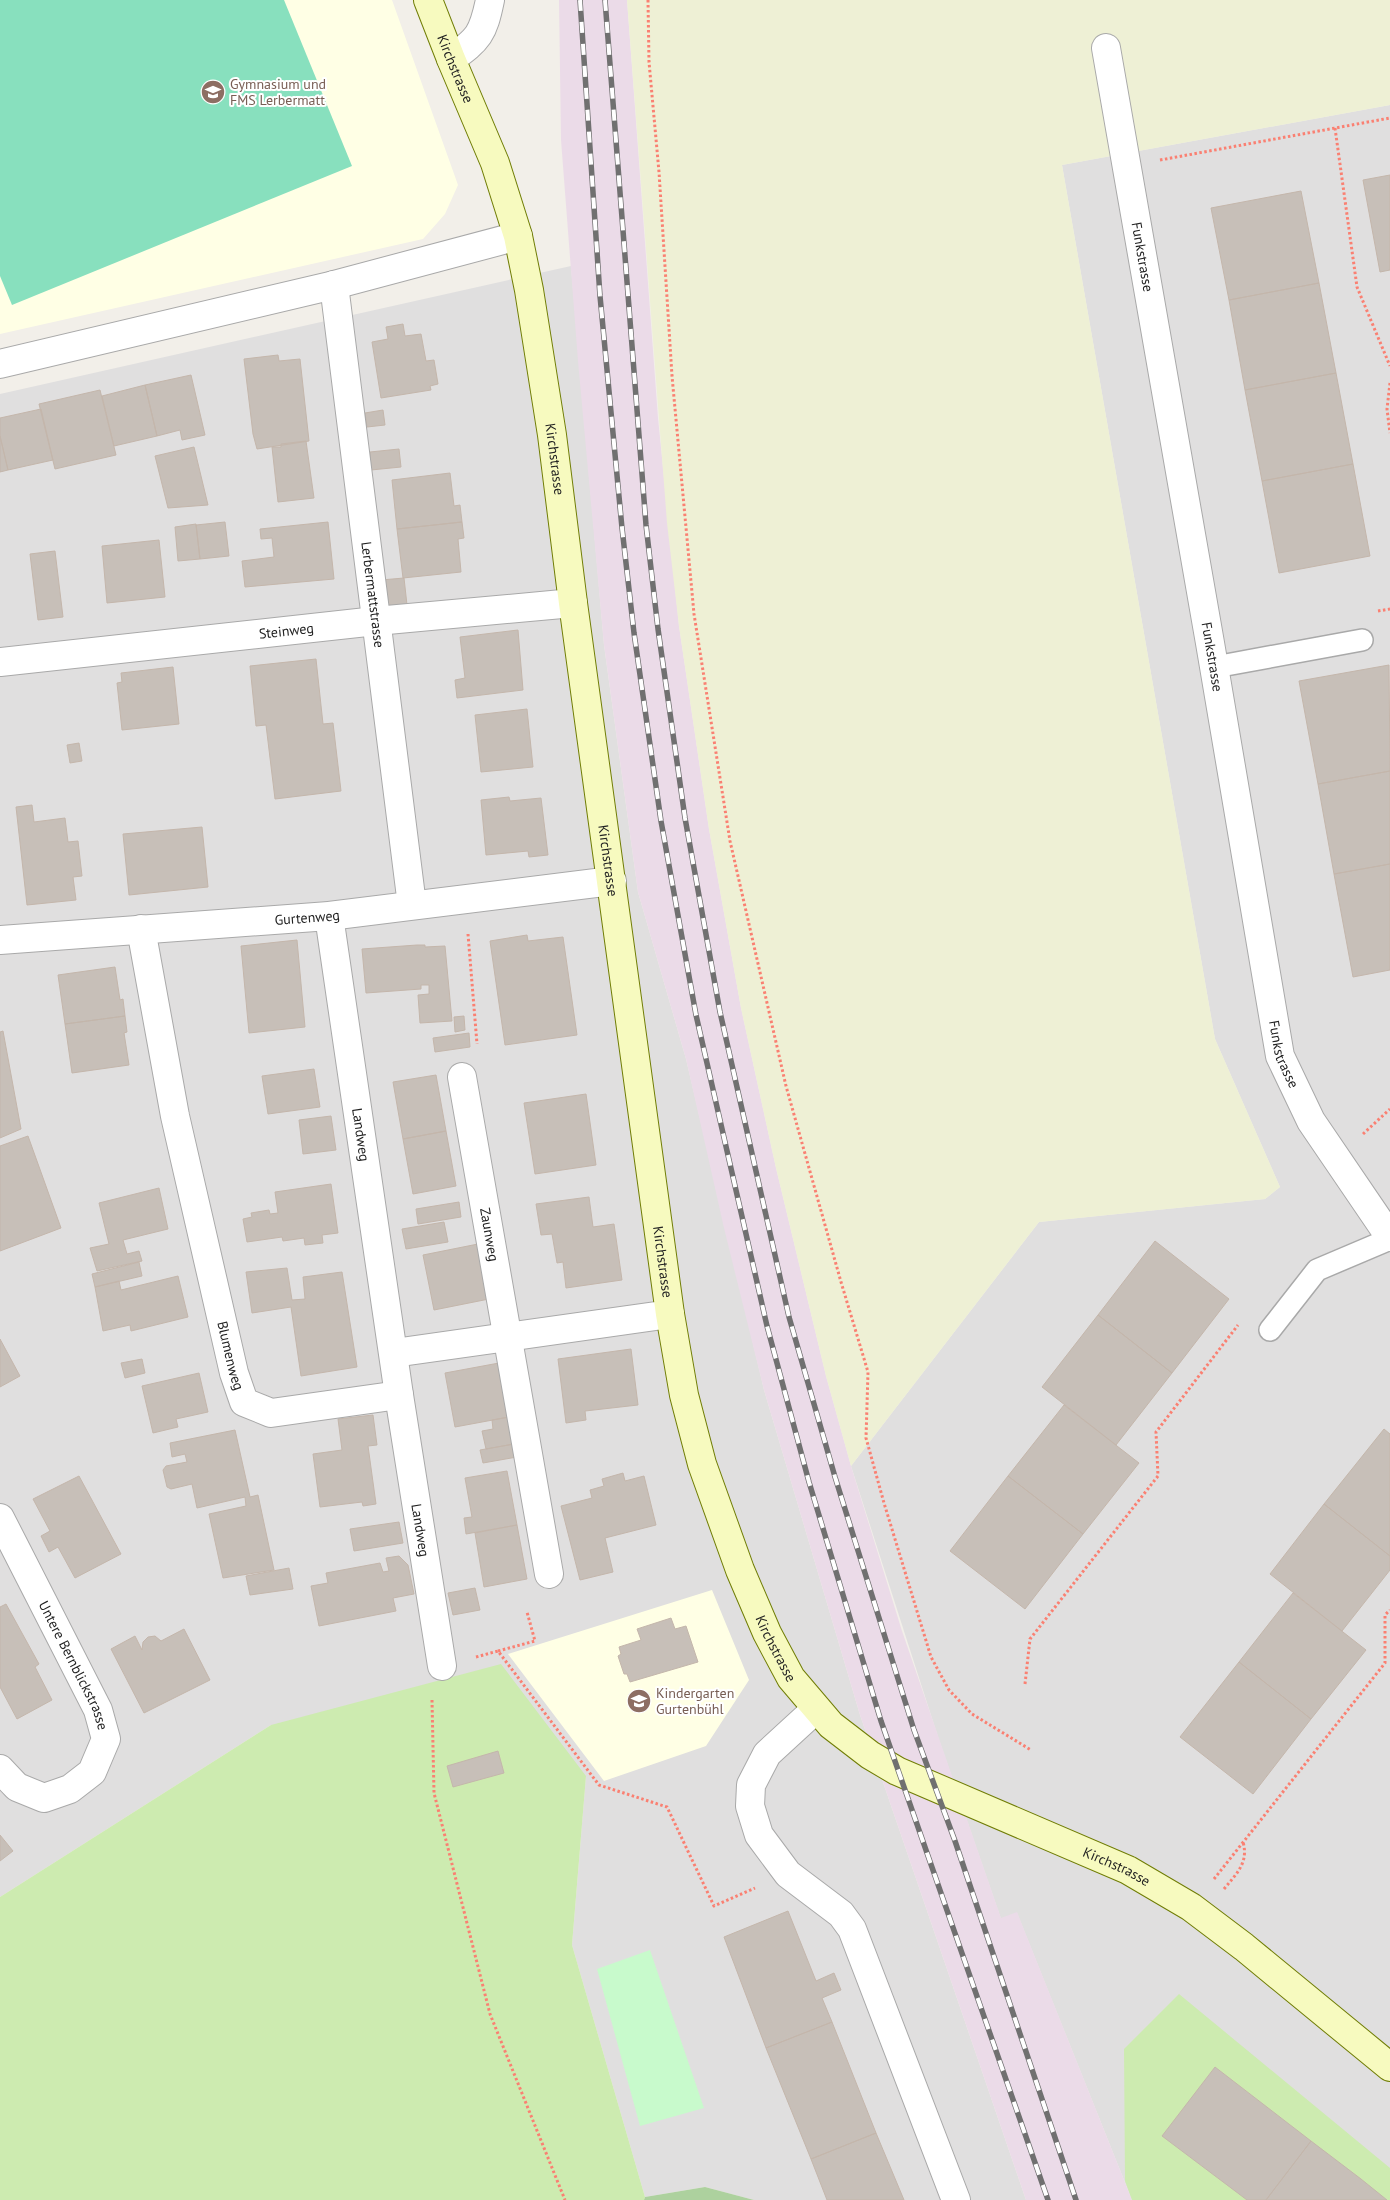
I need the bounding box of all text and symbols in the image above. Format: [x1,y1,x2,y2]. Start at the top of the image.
street label: Kirchstrasse [433,32,478,106]
place label: Gymnasium und FMS Lerbermatt [230,75,326,109]
school or university icon: Gymnasium und FMS Lerbermatt [200,79,226,105]
street label: Funkstrasse [1128,221,1157,293]
street label: Kirchstrasse [541,422,568,496]
street label: Lerbermattstrasse [357,540,389,649]
street label: Steinweg [258,619,315,643]
street label: Funkstrasse [1197,620,1227,693]
street label: Kirchstrasse [594,824,622,898]
street label: Gurtenweg [274,906,341,929]
street label: Funkstrasse [1265,1019,1303,1091]
street label: Landweg [348,1107,374,1163]
street label: Zaunweg [476,1206,503,1263]
street label: Kirchstrasse [649,1225,677,1299]
street label: Blumenweg [213,1319,248,1393]
street label: Landweg [407,1502,434,1558]
street label: Untere Bernblickstrasse [35,1598,112,1732]
street label: Kirchstrasse [751,1612,800,1685]
place label: Kindergarten Gurtenbühl [656,1684,734,1718]
school or university icon: Kindergarten Gurtenbühl [626,1688,652,1714]
street label: Kirchstrasse [1080,1843,1154,1890]

